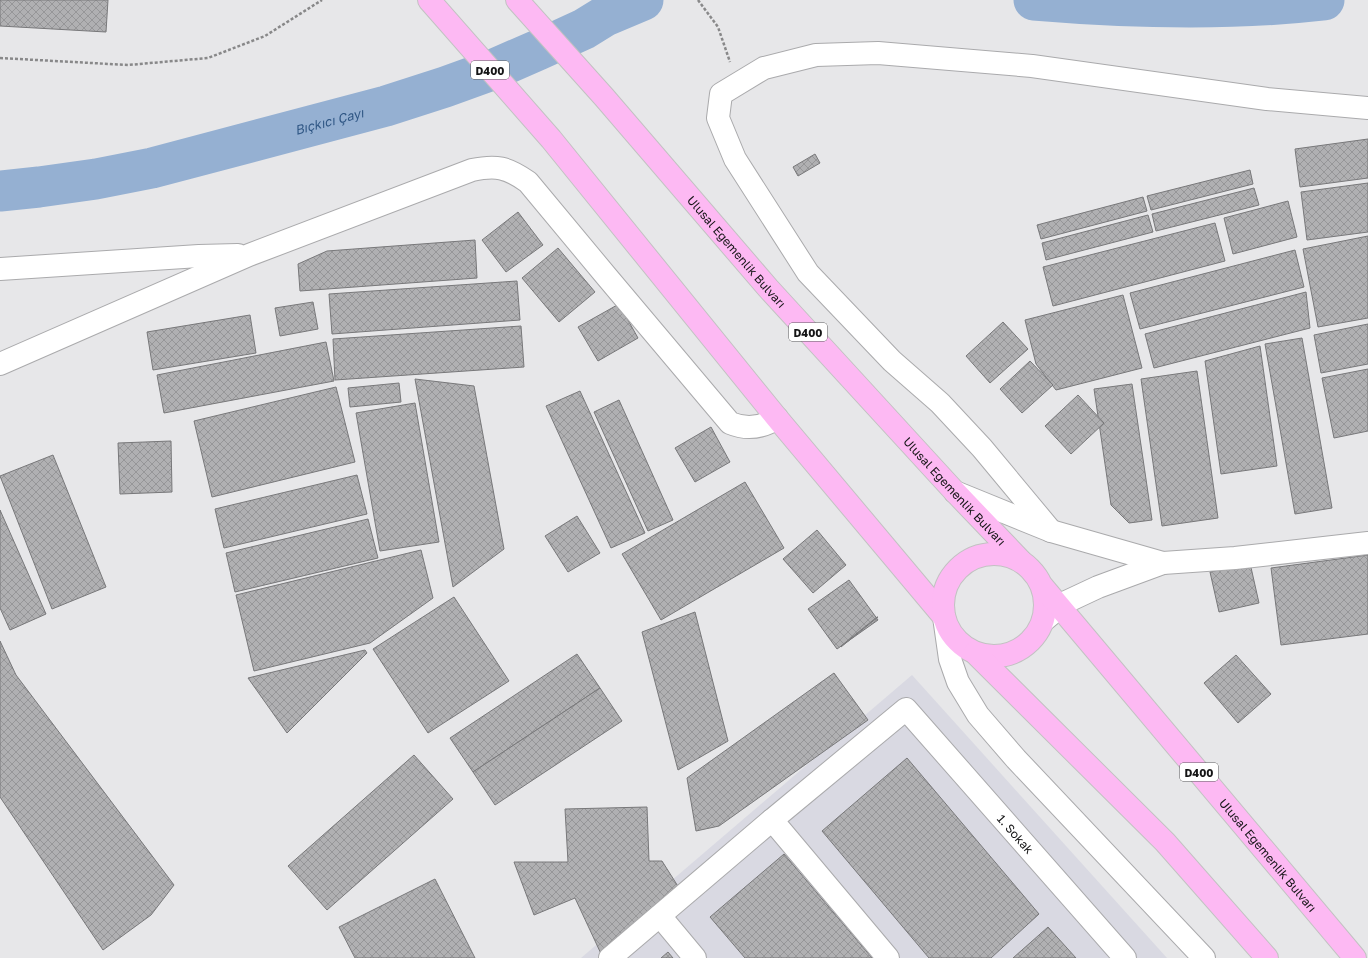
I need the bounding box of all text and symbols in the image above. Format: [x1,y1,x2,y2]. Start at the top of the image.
road number: D400 [471,61,509,79]
water label: Bıçkıcı Çayı [293,104,367,138]
street label: Ulusal Egemenlik Bulvarı [684,192,789,310]
road number: D400 [789,323,827,341]
street label: Ulusal Egemenlik Bulvarı [901,434,1009,548]
road number: D400 [1180,763,1218,781]
street label: Ulusal Egemenlik Bulvarı [1216,795,1320,915]
street label: 1. Sokak [994,811,1037,857]

